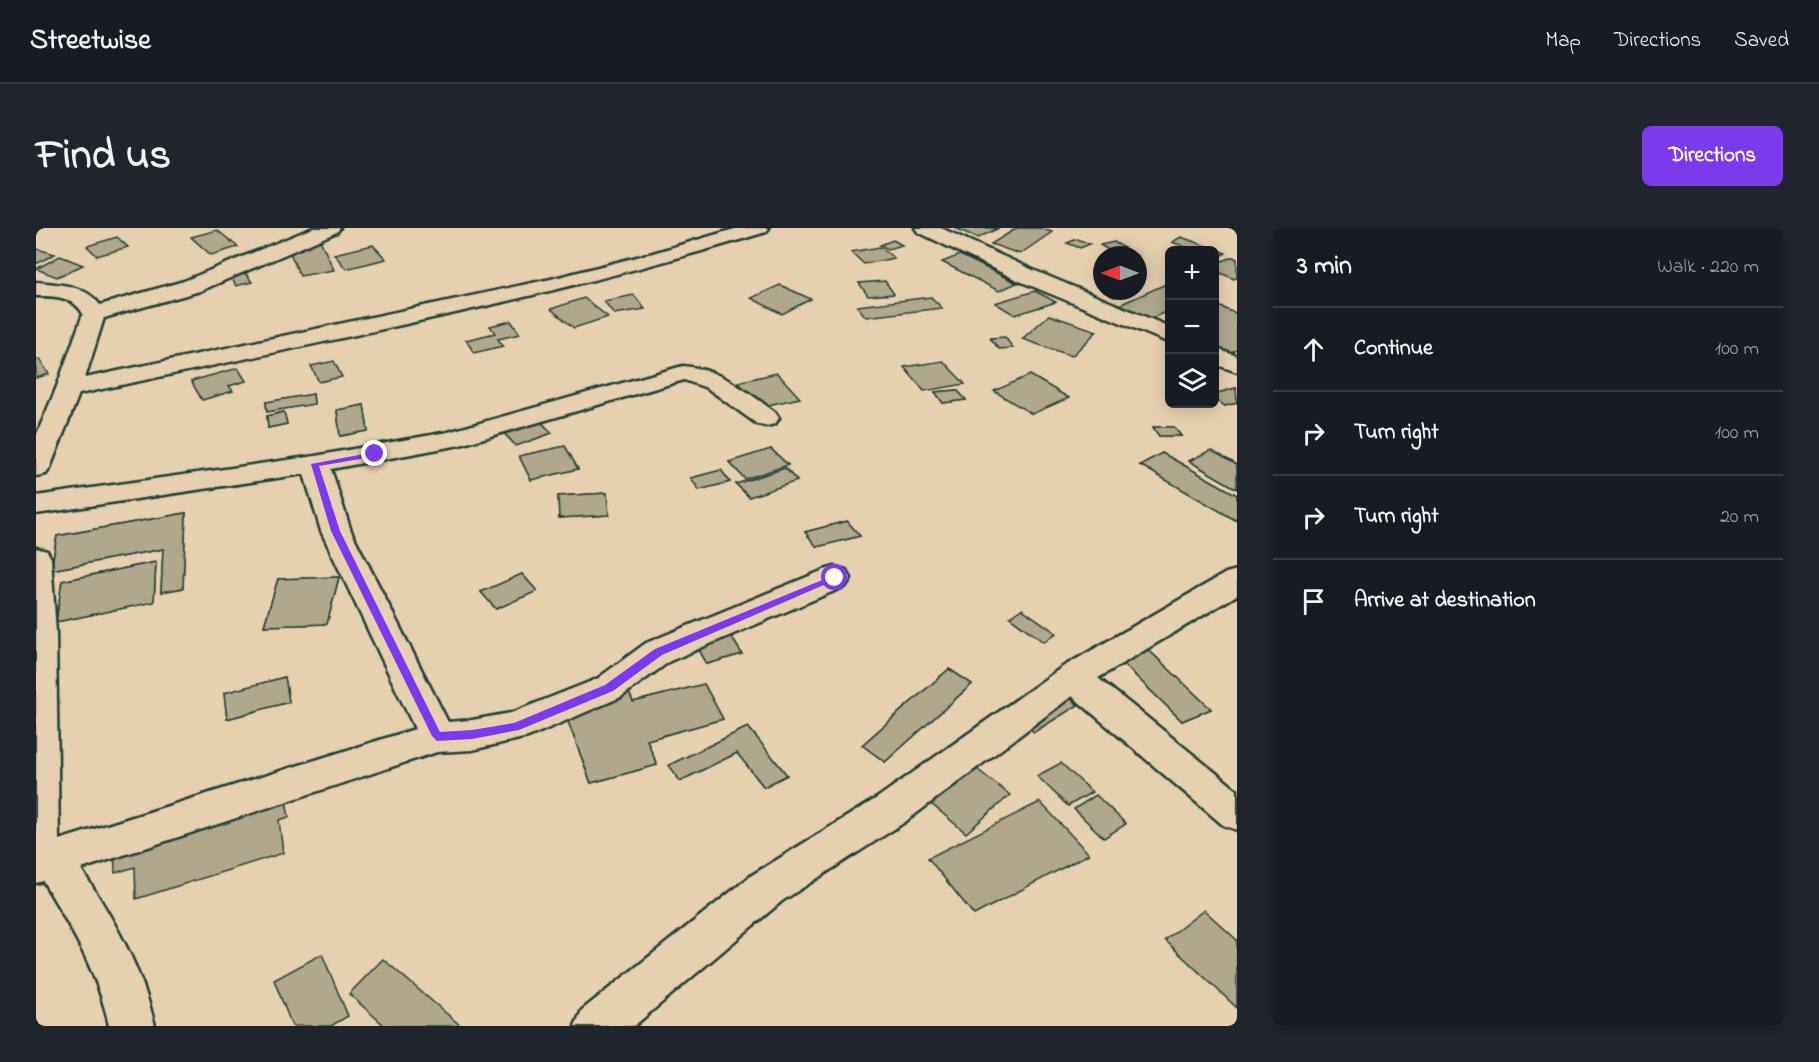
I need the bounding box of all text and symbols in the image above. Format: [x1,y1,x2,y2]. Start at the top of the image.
text: Streetwise [30,21,151,62]
text: Map [1545,26,1581,56]
text: Directions [1614,26,1701,56]
text: Saved [1734,26,1789,56]
text: Find us [36,126,171,187]
button: Directions [1642,126,1783,186]
north arrow [1093,246,1147,300]
map controls [1165,246,1219,408]
button: + [1165,246,1219,300]
text: 3 min [1297,248,1352,286]
text: Walk · 220 m [1657,253,1759,282]
button: − [1165,300,1219,354]
icon: ahead [1297,333,1330,366]
text: Continue [1354,333,1433,365]
text: 100 m [1715,335,1759,364]
button: layers [1165,354,1219,408]
icon: right [1297,417,1330,450]
text: Turn right [1354,417,1439,449]
text: 100 m [1715,419,1759,448]
route end [361,440,387,466]
icon: right [1297,501,1330,534]
text: Turn right [1354,501,1439,533]
text: 20 m [1720,503,1759,532]
route start [821,564,847,590]
icon: arrive [1297,585,1330,618]
text: Arrive at destination [1354,585,1536,617]

